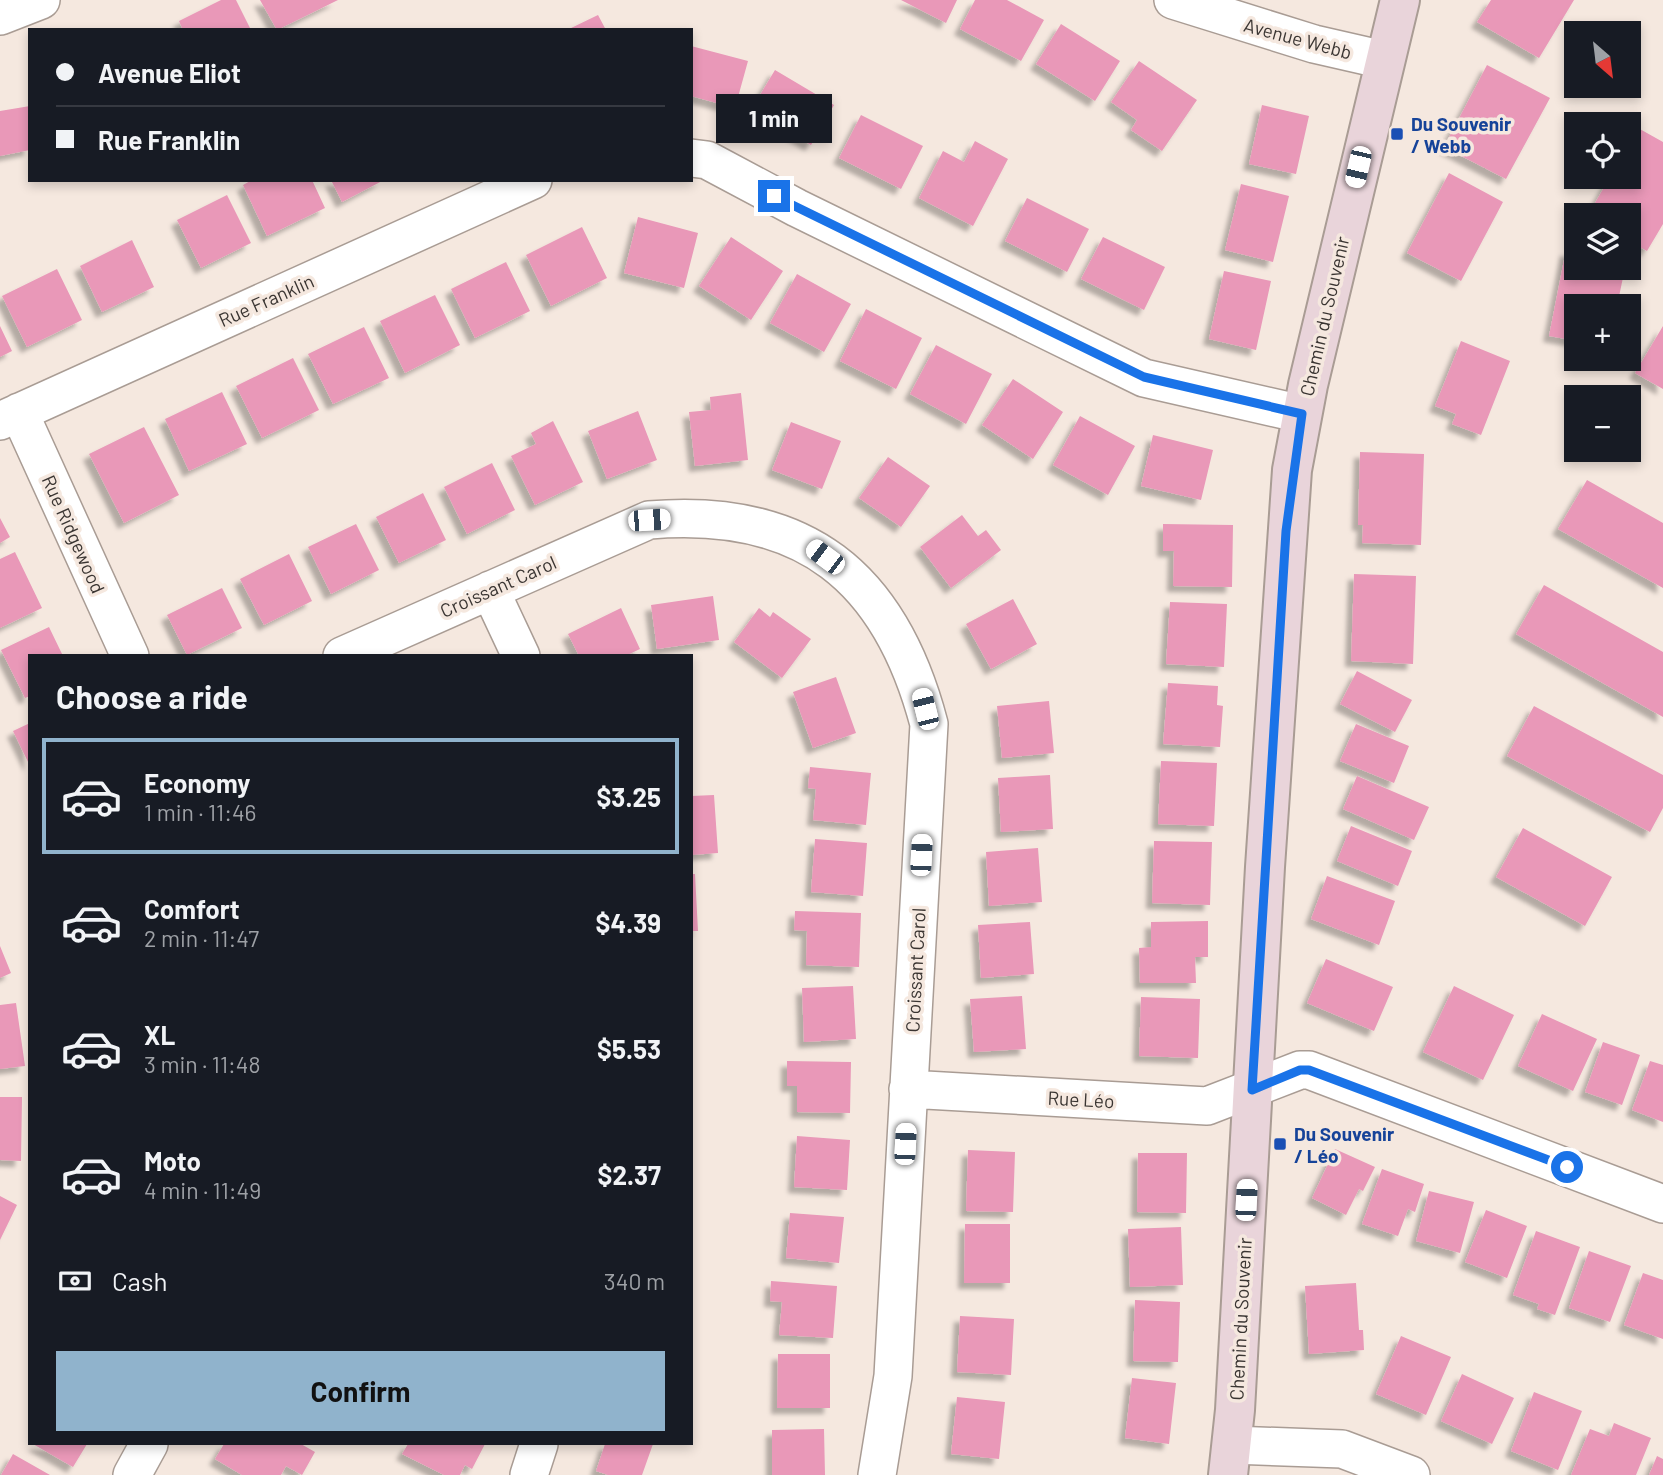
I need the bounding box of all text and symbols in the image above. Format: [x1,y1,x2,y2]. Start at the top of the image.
street label: Avenue Webb [1242,13,1354,63]
north arrow [1564,21,1642,98]
map controls [1564,21,1641,462]
text: Avenue Eliot [98,57,241,88]
callout: 1 min [716,94,832,144]
text: 1 min [749,104,799,132]
place label: Du Souvenir / Webb [1411,112,1512,157]
button: locate [1564,112,1641,189]
text: Rue Franklin [98,124,240,155]
marker: Du Souvenir / Webb [1389,126,1405,142]
car [1344,144,1373,190]
route end [758,180,790,212]
button: layers [1564,203,1641,280]
street label: Chemin du Souvenir [1294,234,1354,398]
street label: Rue Franklin [215,269,317,331]
button: + [1564,294,1641,371]
button: − [1564,385,1641,462]
street label: Rue Ridgewood [38,471,110,597]
car [628,508,671,532]
car [802,536,849,578]
street label: Croissant Carol [436,550,560,622]
text: Choose a ride [56,677,248,715]
car [910,686,941,732]
icon: car [60,765,123,828]
text: Economy [144,767,250,798]
text: $3.25 [596,781,661,812]
text: 1 min · 11:46 [144,798,256,826]
car [910,833,933,877]
icon: car [60,891,123,954]
text: Comfort [144,893,240,924]
text: $4.39 [596,907,661,938]
street label: Croissant Carol [900,907,930,1033]
text: 2 min · 11:47 [144,924,259,952]
icon: car [60,1017,123,1080]
text: XL [144,1019,175,1050]
text: $5.53 [597,1033,661,1064]
text: 3 min · 11:48 [144,1050,260,1078]
street label: Rue Léo [1047,1086,1115,1112]
car [894,1122,917,1166]
place label: Du Souvenir / Léo [1294,1122,1395,1167]
marker: Du Souvenir / Léo [1272,1136,1288,1152]
icon: car [60,1143,123,1206]
text: Moto [144,1145,201,1176]
route start [1551,1151,1583,1183]
text: $2.37 [598,1159,661,1190]
text: 4 min · 11:49 [144,1176,261,1204]
car [1235,1178,1258,1222]
street label: Chemin du Souvenir [1224,1237,1256,1401]
icon: cash [56,1262,94,1300]
text: Cash [112,1265,167,1296]
text: 340 m [604,1267,665,1295]
button: Confirm [56,1351,665,1431]

